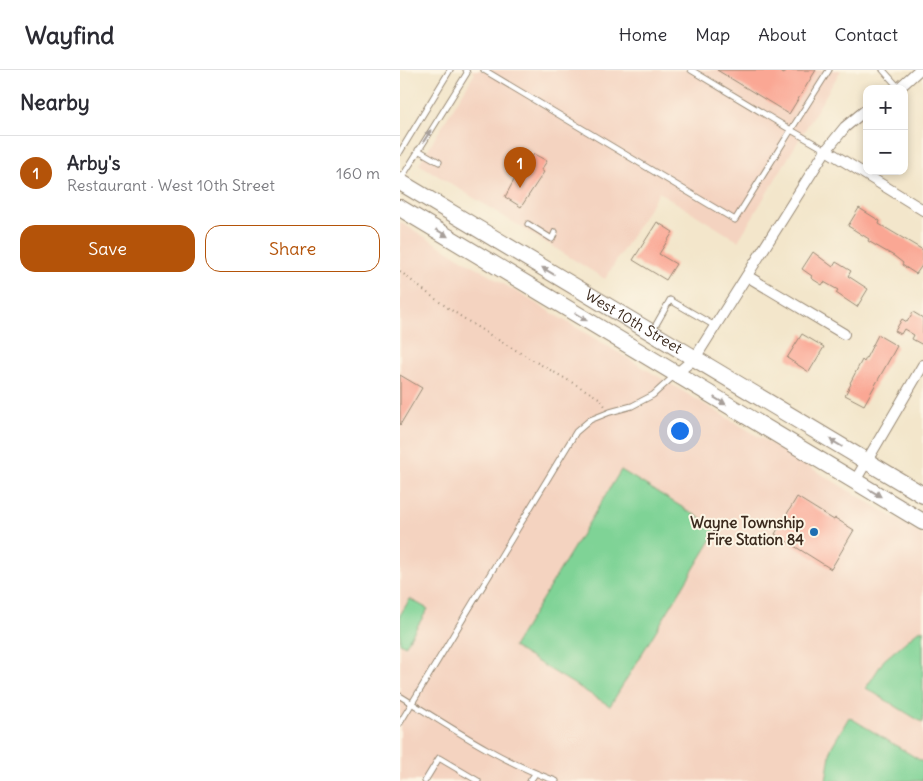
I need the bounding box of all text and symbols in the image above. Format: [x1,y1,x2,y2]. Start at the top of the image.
text: Wayfind [25,20,114,50]
text: Home [619,23,667,46]
text: Map [695,23,730,46]
text: About [758,23,806,46]
text: Contact [834,23,898,46]
map controls [863,85,908,175]
button: + [863,85,908,130]
text: Nearby [20,89,90,116]
one-way arrow [422,129,432,142]
button: − [863,130,908,175]
pin: 1 [504,147,536,188]
text: Arby's [67,151,121,175]
text: 1 [33,163,39,183]
text: 160 m [336,163,380,183]
text: Restaurant · West 10th Street [67,175,275,195]
button: Save [20,225,195,272]
button: Share [205,225,380,272]
one-way arrow [435,229,448,238]
one-way arrow [542,266,555,275]
street label: West 10th Street [582,285,686,358]
one-way arrow [575,312,588,321]
one-way arrow [714,396,727,405]
your location [667,418,693,444]
one-way arrow [830,438,843,447]
one-way arrow [868,488,881,497]
place label: Wayne Township Fire Station 84 [690,513,804,549]
marker: Wayne Township Fire Station 84 [808,526,820,538]

